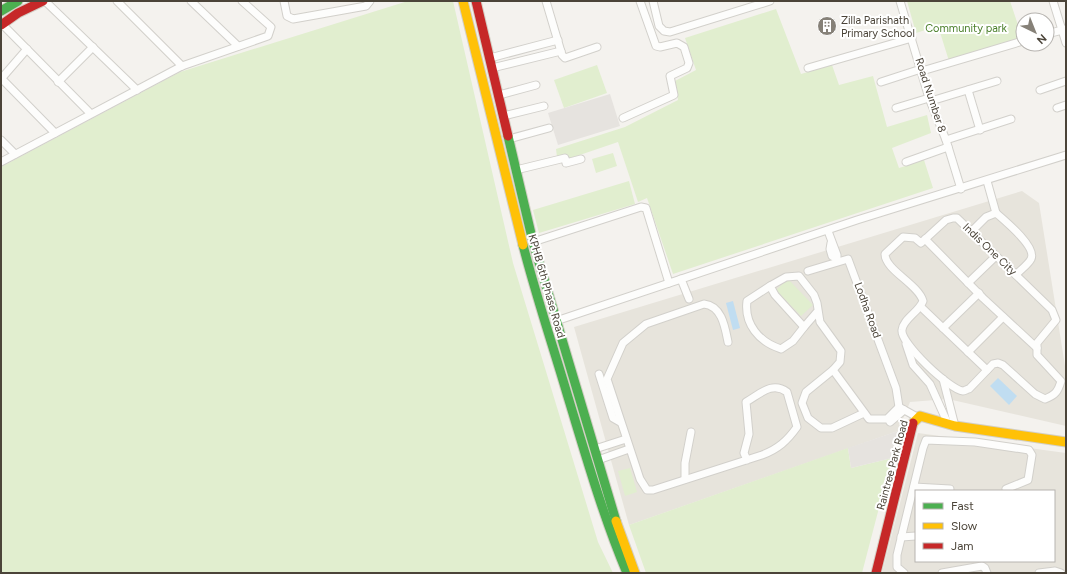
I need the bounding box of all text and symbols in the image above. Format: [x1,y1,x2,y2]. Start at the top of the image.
north arrow [1015,12,1055,52]
place label: Zilla Parishath Primary School [841,14,915,40]
building icon: Zilla Parishath Primary School [816,15,838,37]
park label: Community park [925,22,1008,35]
text: N [1034,31,1049,47]
street label: Road Number 8 [912,56,949,134]
street label: Indis One City [960,220,1019,278]
street label: KPHB 6th Phase Road [525,233,568,340]
street label: Lodha Road [851,281,884,340]
street label: Raintree Park Road [874,419,911,512]
legend [915,490,1055,562]
text: Fast [951,499,974,513]
text: Slow [951,519,978,533]
text: Jam [951,539,974,553]

